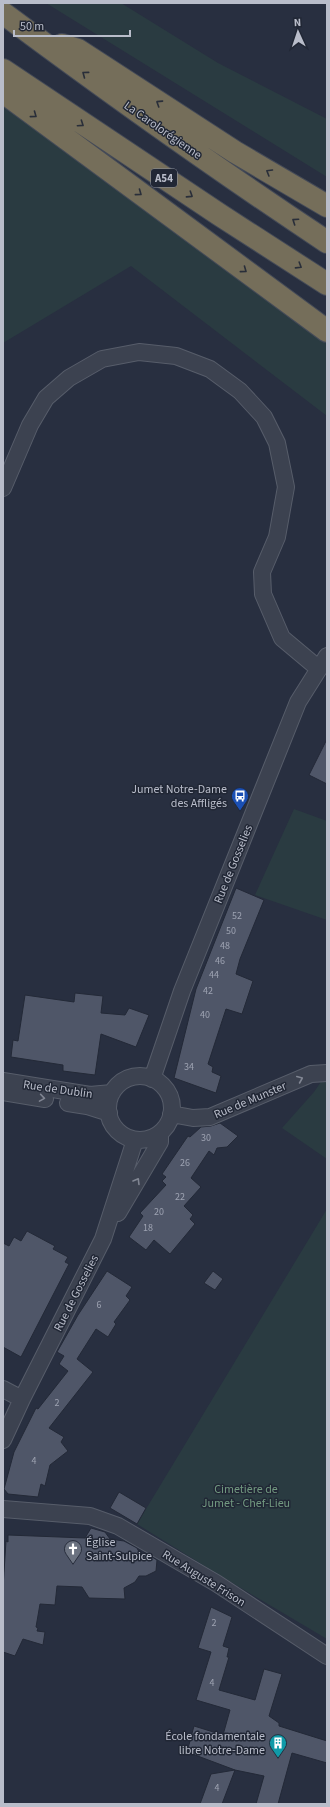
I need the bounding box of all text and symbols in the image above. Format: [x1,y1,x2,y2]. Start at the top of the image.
scale bar [14,12,130,38]
north arrow [278,12,318,52]
text: N [293,15,302,30]
text: 50 m [20,18,44,35]
one-way arrow [82,71,89,78]
street label: La Carolorégienne [120,97,205,164]
one-way arrow [156,100,163,108]
one-way arrow [30,111,37,118]
one-way arrow [77,119,84,126]
road number: A54 [151,169,177,187]
one-way arrow [266,170,273,177]
one-way arrow [135,188,142,195]
one-way arrow [186,191,193,198]
one-way arrow [292,218,299,225]
one-way arrow [295,261,302,269]
one-way arrow [239,265,246,272]
place label: Jumet Notre-Dame des Affligés [131,781,227,812]
bus stop icon: Jumet Notre-Dame des Affligés [230,786,250,811]
street label: Rue de Gosselies [210,822,257,906]
house number: 52 [232,909,242,923]
house number: 50 [226,924,236,938]
house number: 48 [220,939,230,953]
house number: 46 [215,954,225,968]
house number: 44 [209,968,219,982]
house number: 42 [203,984,213,998]
house number: 40 [200,1008,210,1022]
house number: 34 [184,1060,194,1074]
one-way arrow [296,1075,303,1083]
street label: Rue de Dublin [22,1076,94,1103]
street label: Rue de Munster [211,1077,290,1123]
one-way arrow [38,1094,45,1102]
house number: 30 [201,1131,211,1145]
house number: 26 [180,1156,190,1170]
one-way arrow [133,1178,140,1185]
house number: 22 [175,1190,185,1204]
house number: 20 [154,1205,164,1219]
house number: 18 [143,1221,153,1235]
street label: Rue de Gosselies [50,1252,103,1334]
house number: 6 [97,1298,102,1312]
house number: 2 [55,1396,60,1410]
house number: 4 [32,1454,37,1468]
park label: Cimetière de Jumet - Chef-Lieu [202,1481,290,1512]
place label: Église Saint-Sulpice [86,1534,152,1565]
church icon: Église Saint-Sulpice [63,1539,83,1564]
street label: Rue Auguste Frison [159,1546,249,1611]
house number: 2 [212,1616,217,1630]
house number: 4 [210,1676,215,1690]
place label: École fondamentale libre Notre-Dame [165,1728,265,1759]
building icon: École fondamentale libre Notre-Dame [268,1733,288,1758]
house number: 4 [215,1781,220,1795]

